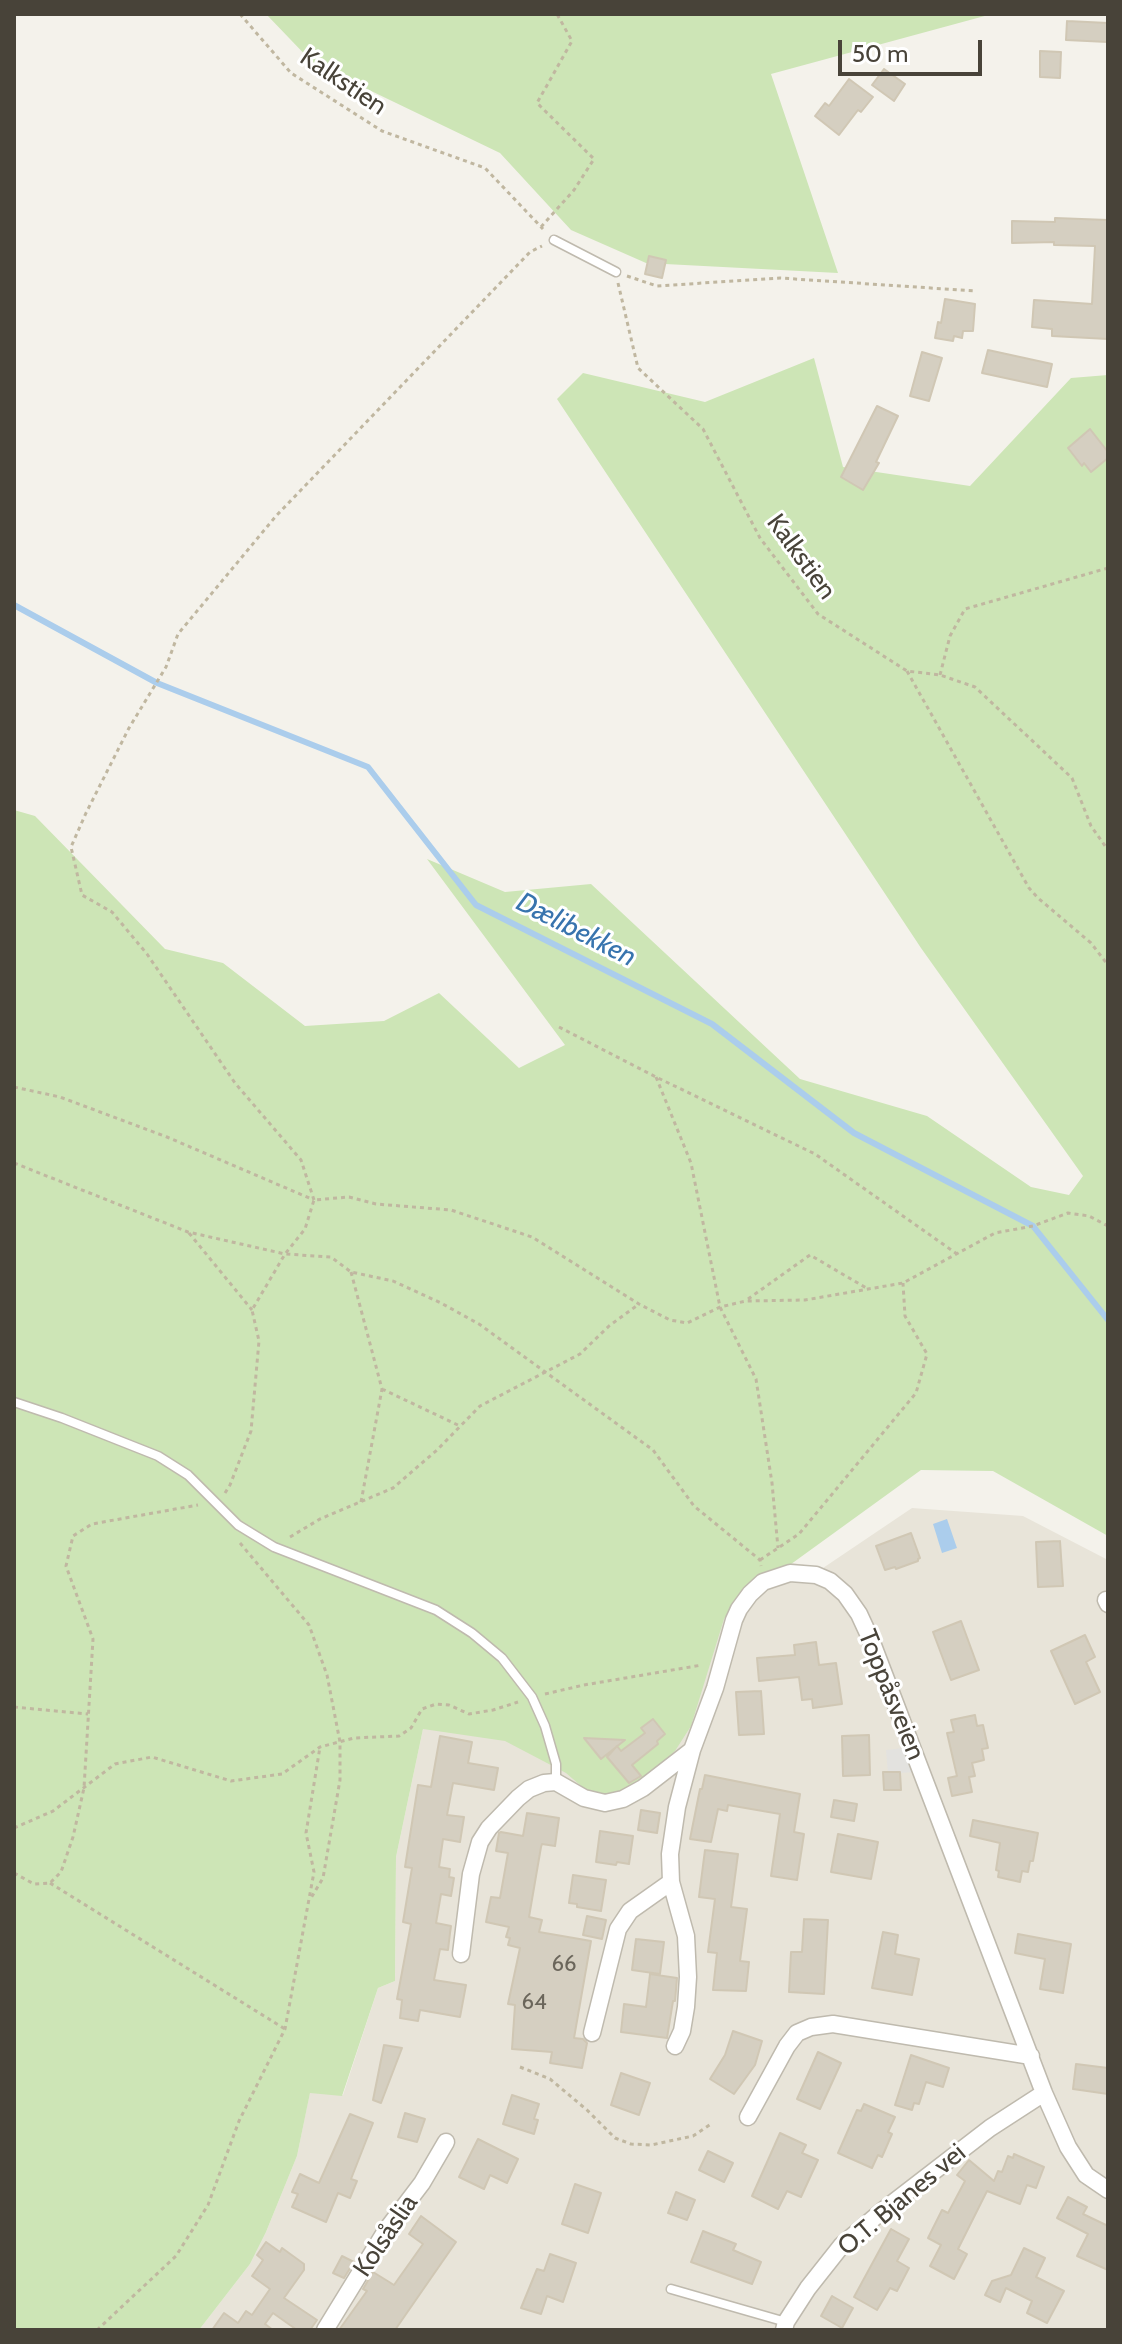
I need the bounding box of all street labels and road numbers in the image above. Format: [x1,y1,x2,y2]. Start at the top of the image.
street label: Kalkstien [294,42,392,122]
street label: Kalkstien [760,508,842,606]
street label: Toppåsveien [851,1625,931,1765]
street label: O.T. Bjanes vei [832,2138,972,2262]
street label: Kolsåslia [347,2189,425,2283]

